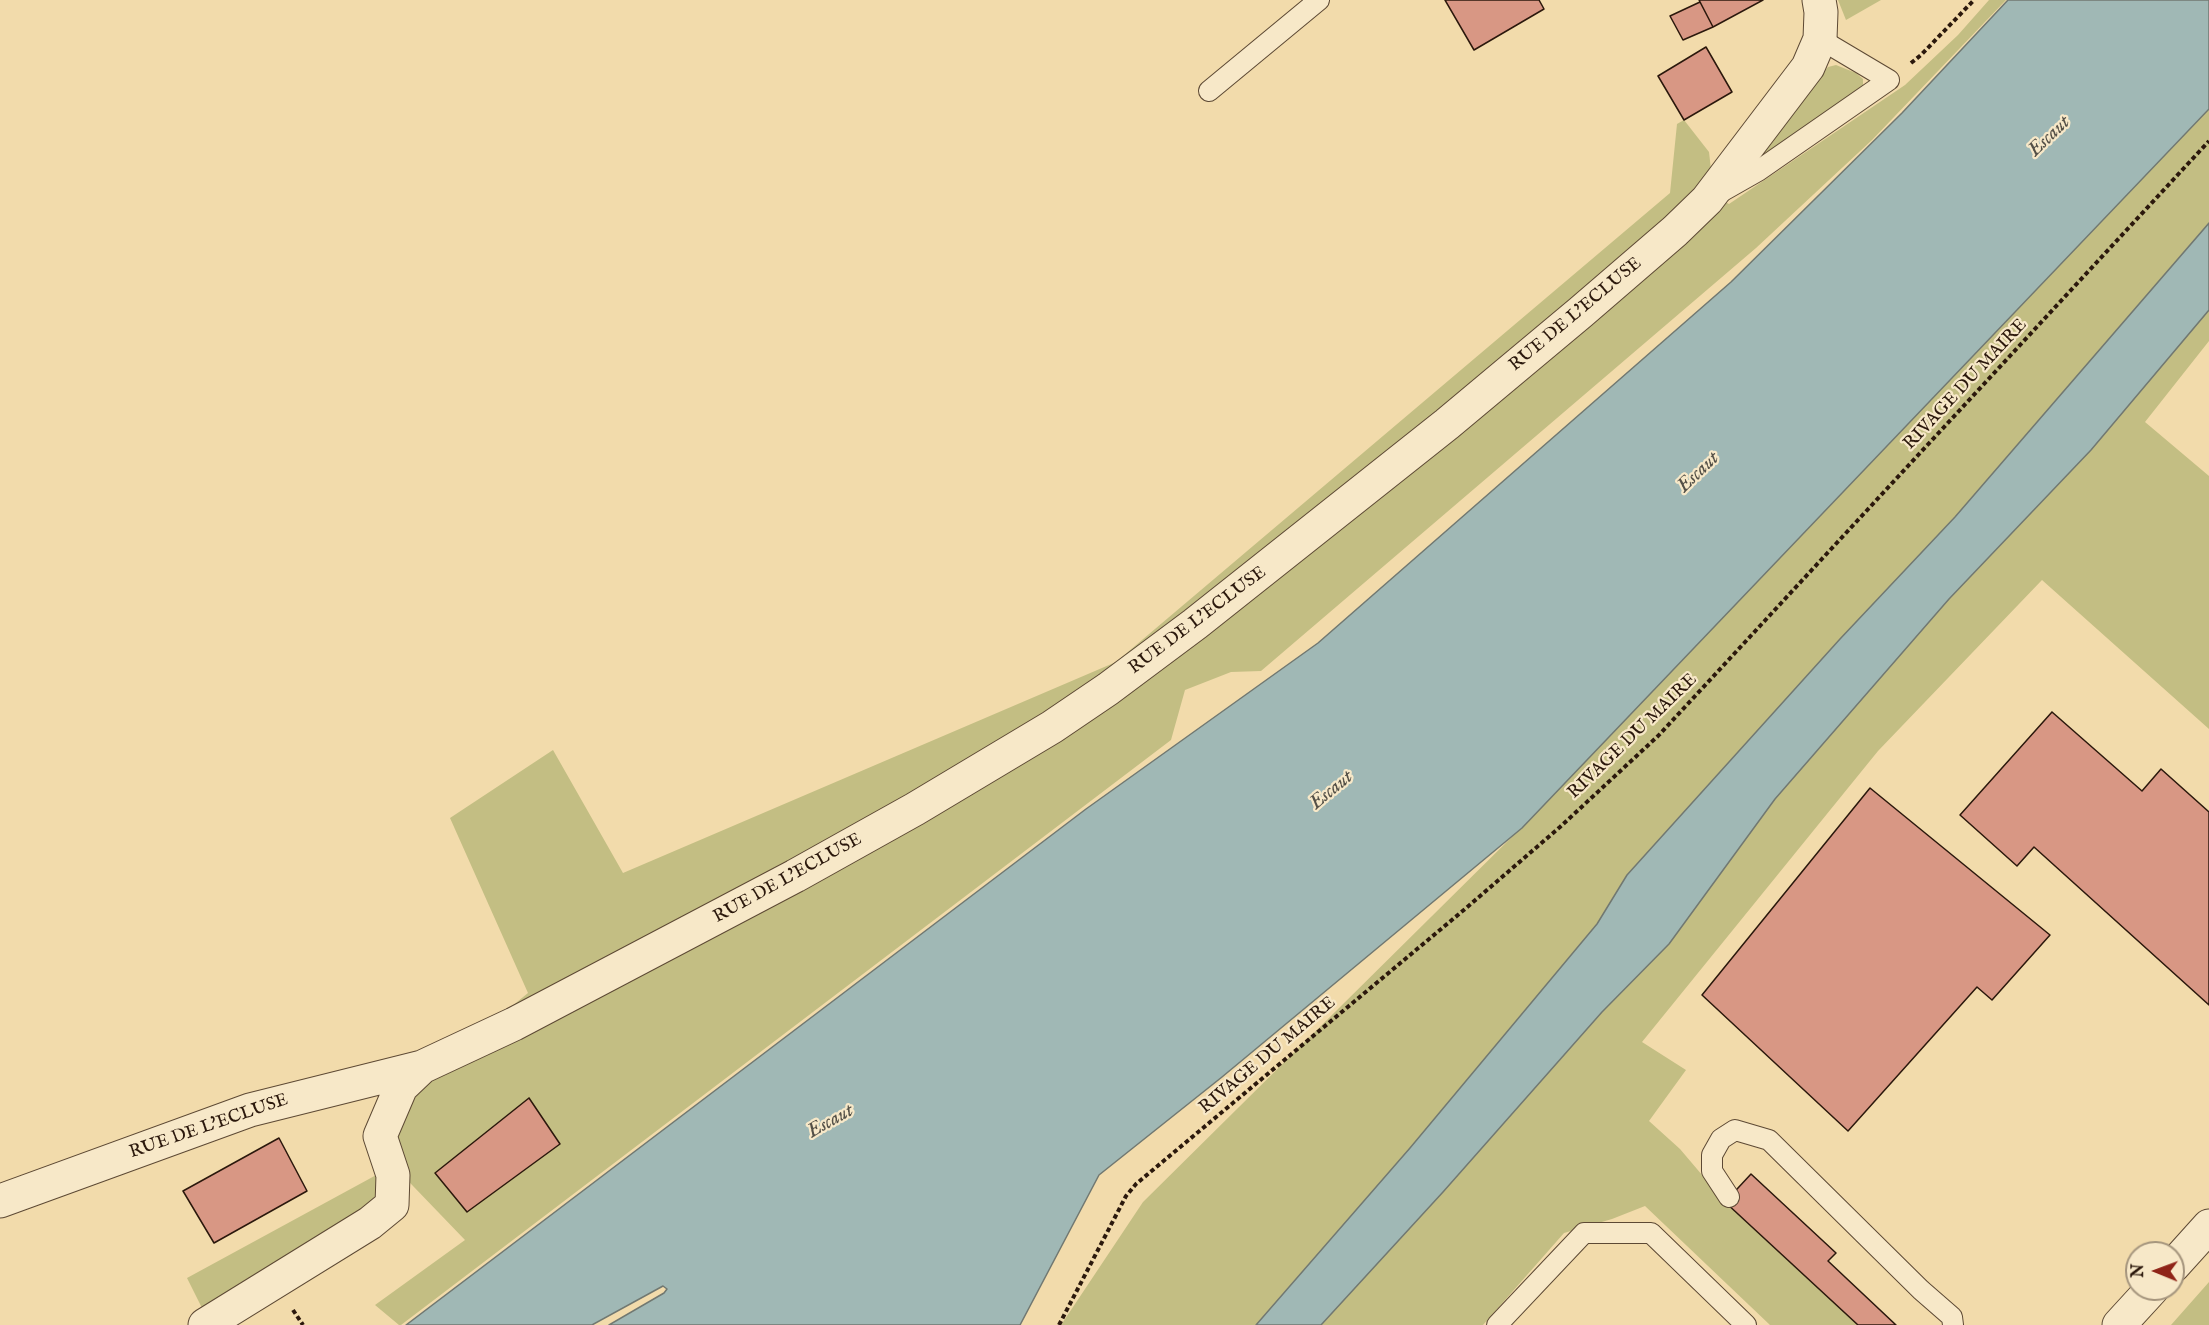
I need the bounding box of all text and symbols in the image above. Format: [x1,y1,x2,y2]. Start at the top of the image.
water label: Escaut [2024,111,2076,163]
street label: RUE DE L'ECLUSE [1505,253,1647,377]
street label: RIVAGE DU MAIRE [1900,315,2032,455]
water label: Escaut [1673,447,1725,499]
street label: RUE DE L'ECLUSE [1125,562,1271,680]
street label: RIVAGE DU MAIRE [1564,670,1702,804]
water label: Escaut [1305,766,1359,816]
street label: RUE DE L'ECLUSE [710,829,866,929]
street label: RIVAGE DU MAIRE [1195,993,1341,1119]
street label: RUE DE L'ECLUSE [127,1090,291,1164]
water label: Escaut [804,1099,858,1145]
north arrow [2125,1241,2185,1301]
text: N [2129,1264,2149,1278]

